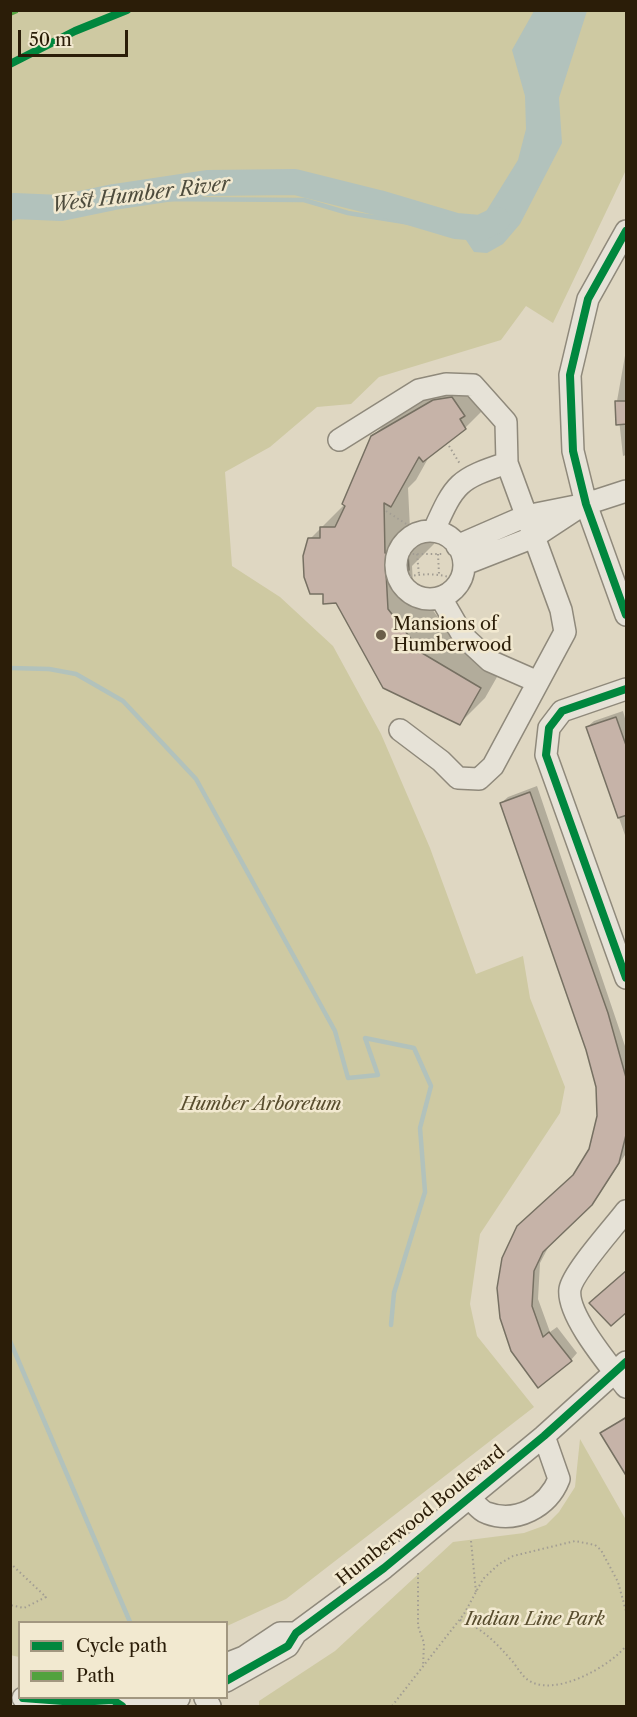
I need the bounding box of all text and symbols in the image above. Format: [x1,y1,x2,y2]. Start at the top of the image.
scale bar [21,18,130,56]
text: 50 m [29,29,72,51]
water label: West Humber River [50,172,232,218]
place label: Mansions of Humberwood [393,614,512,656]
marker: Mansions of Humberwood [374,628,388,642]
park label: Humber Arboretum [180,1094,342,1116]
street label: Humberwood Boulevard [332,1441,510,1591]
park label: Indian Line Park [465,1609,605,1631]
legend [18,1621,228,1699]
text: Cycle path [76,1635,167,1657]
text: Path [76,1665,115,1687]

